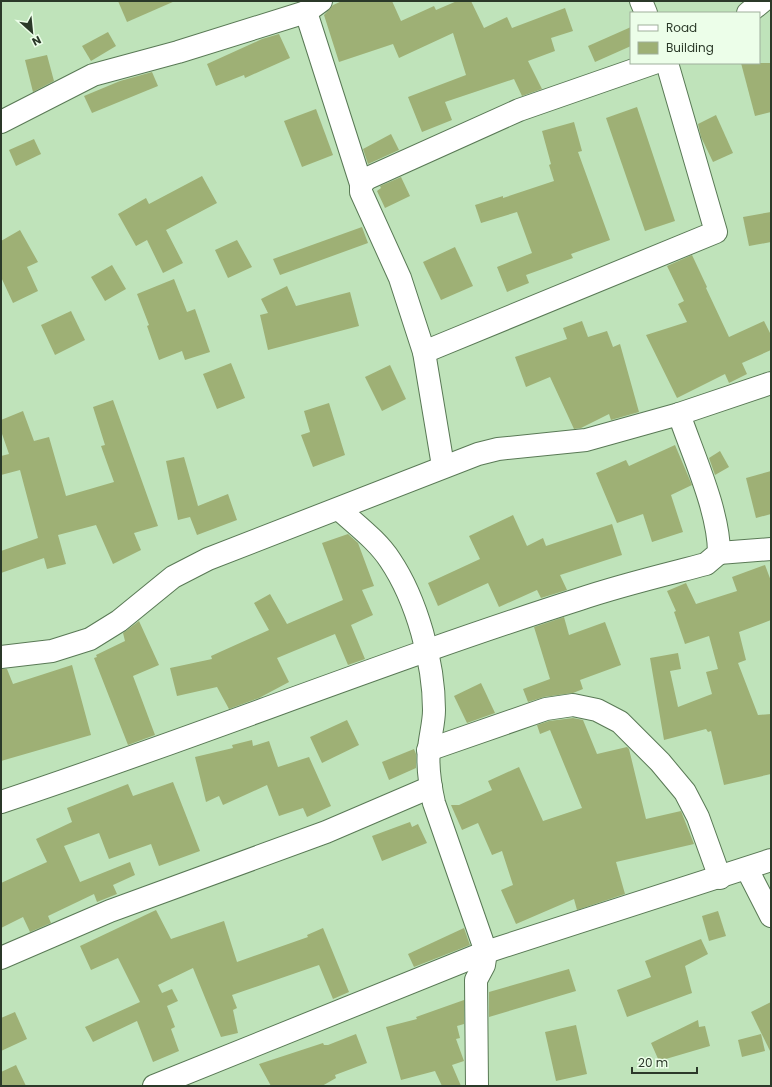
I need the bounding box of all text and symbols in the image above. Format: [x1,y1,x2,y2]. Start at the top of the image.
north arrow [12,12,52,52]
legend [630,12,760,64]
text: Road [666,19,697,36]
text: N [29,32,44,50]
text: Building [666,39,714,56]
scale bar [632,1049,697,1075]
text: 20 m [638,1054,668,1071]

